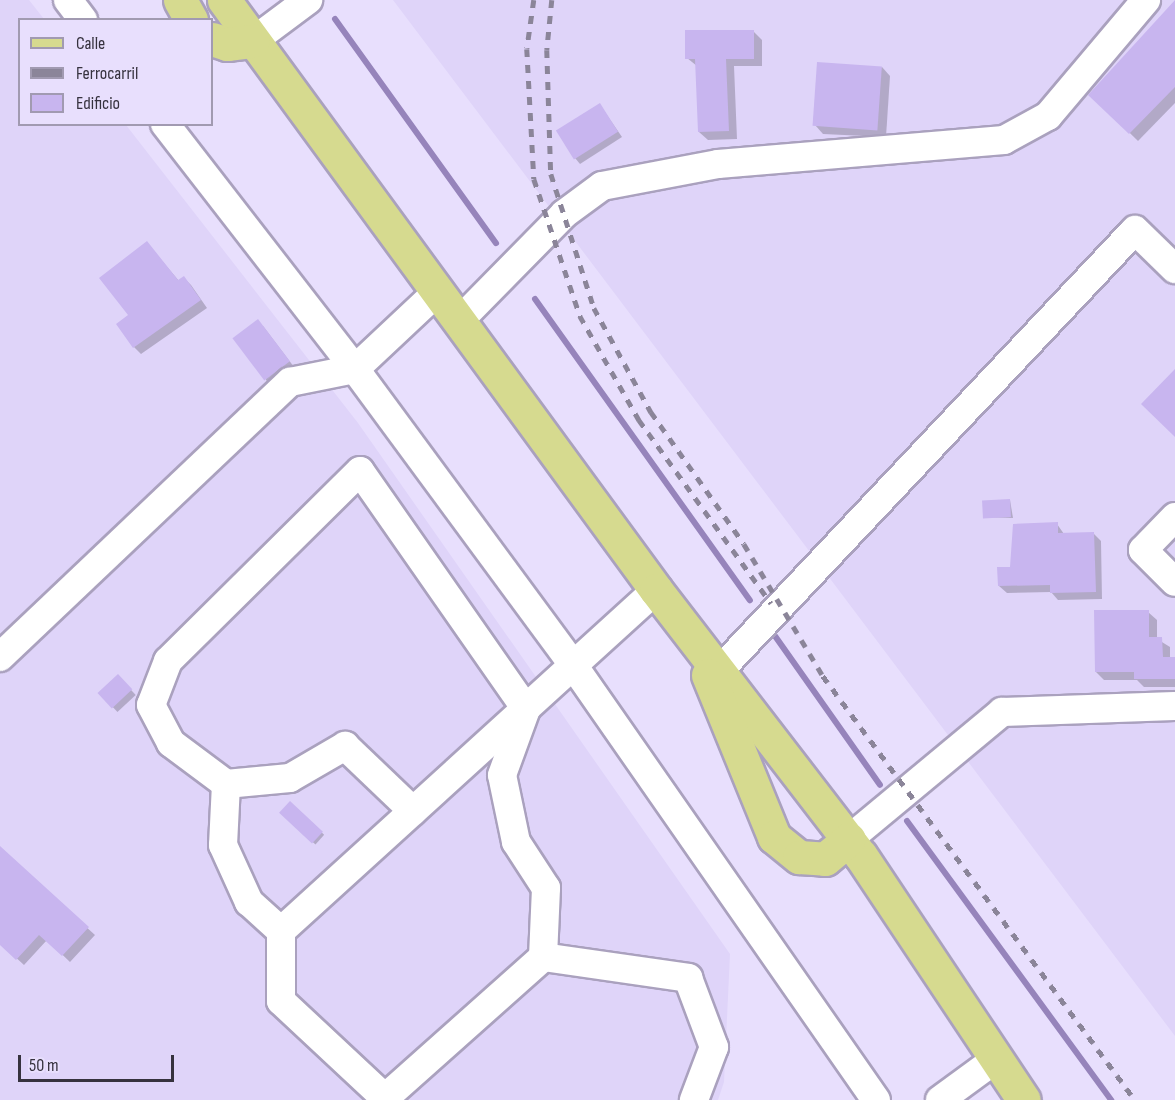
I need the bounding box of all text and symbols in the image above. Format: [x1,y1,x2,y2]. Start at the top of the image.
legend [18,18,213,126]
text: Calle [76,33,105,54]
text: Ferrocarril [76,63,138,84]
text: Edificio [76,93,120,114]
scale bar [21,1043,177,1081]
text: 50 m [29,1055,59,1076]

